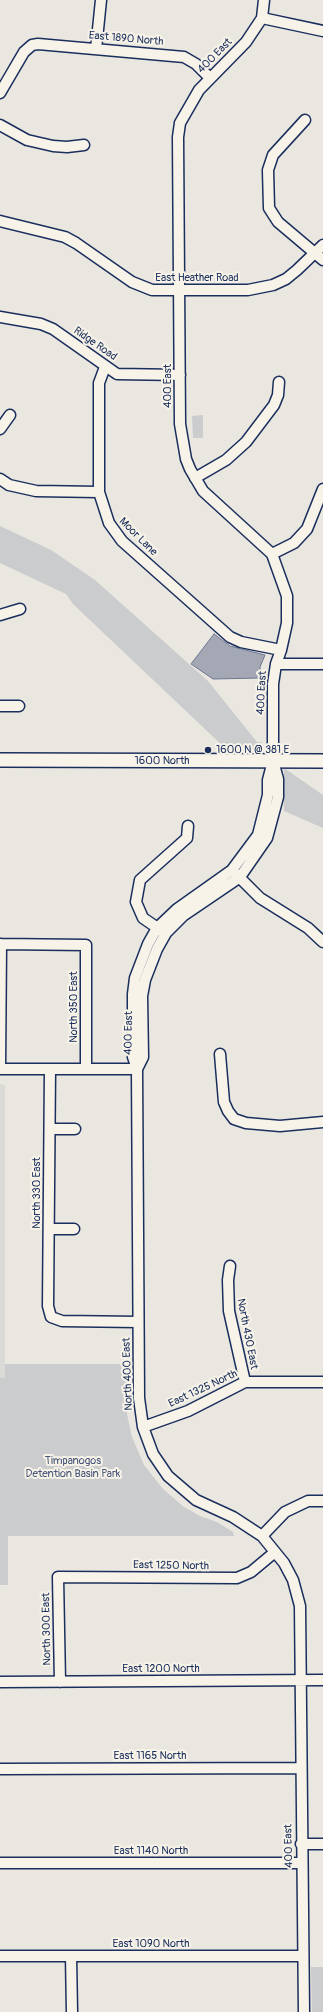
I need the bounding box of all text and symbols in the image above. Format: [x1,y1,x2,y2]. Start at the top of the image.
street label: East 1890 North [88,29,164,49]
street label: 400 East [195,36,235,76]
street label: East Heather Road [155,271,239,285]
street label: Ridge Road [71,324,119,364]
street label: 400 East [161,364,175,408]
street label: Moor Lane [116,515,160,559]
street label: 400 East [254,671,270,715]
place label: 1600 N @ 381 E [216,743,289,757]
marker: 1600 N @ 381 E [203,745,213,755]
street label: 1600 North [135,754,189,768]
street label: North 350 East [67,971,81,1043]
street label: 400 East [122,1011,136,1055]
street label: North 330 East [30,1157,44,1229]
street label: North 430 East [234,1297,260,1371]
street label: North 400 East [120,1337,136,1411]
street label: East 1325 North [167,1367,239,1411]
park label: Timpanogos Detention Basin Park [26,1454,120,1480]
street label: East 1250 North [133,1559,209,1573]
street label: North 300 East [40,1592,54,1666]
street label: East 1200 North [122,1662,200,1676]
street label: East 1165 North [114,1749,186,1763]
street label: 400 East [282,1824,296,1868]
street label: East 1140 North [114,1844,188,1858]
street label: East 1090 North [113,1937,189,1951]

